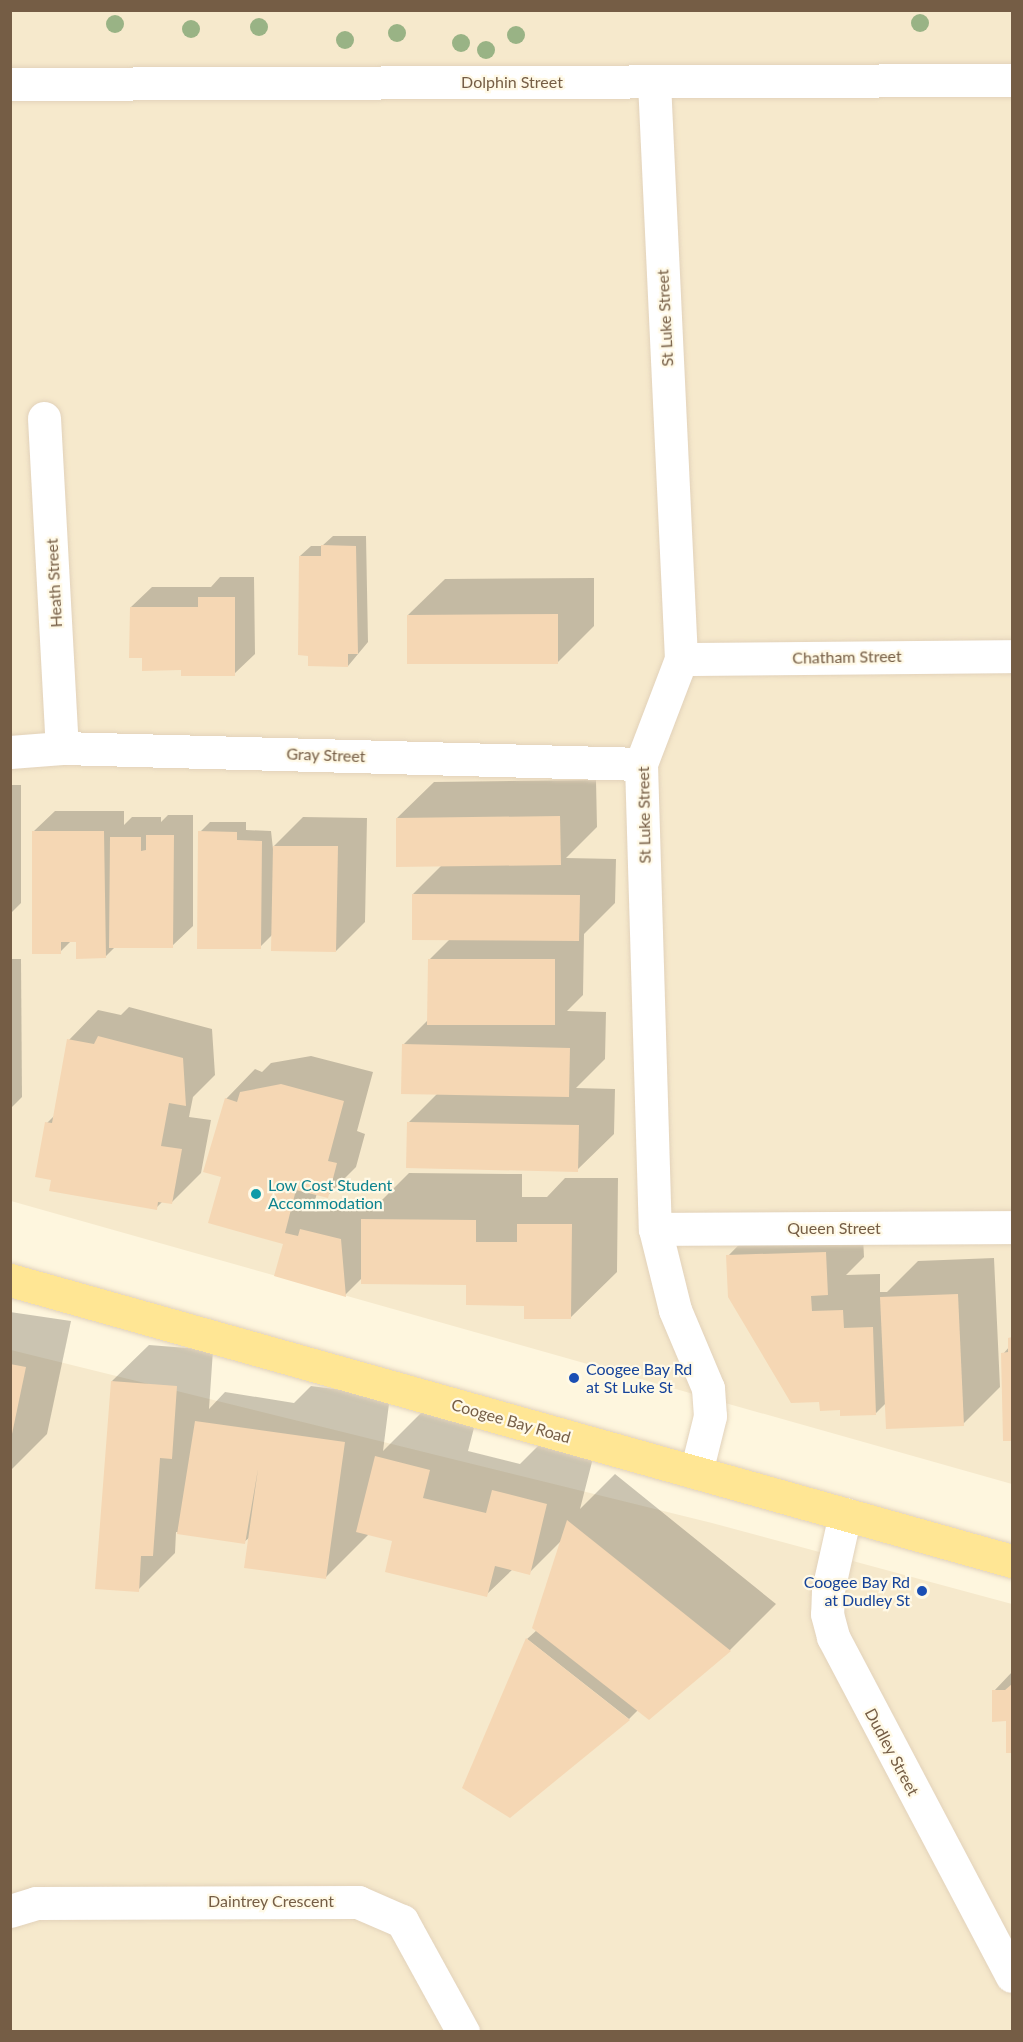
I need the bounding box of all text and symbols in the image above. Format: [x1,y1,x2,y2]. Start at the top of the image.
street label: Dolphin Street [461,72,563,92]
street label: St Luke Street [653,269,677,367]
street label: Heath Street [42,538,66,628]
street label: Chatham Street [792,646,902,668]
street label: Gray Street [286,744,366,766]
street label: St Luke Street [634,766,654,864]
place label: Low Cost Student Accommodation [268,1175,393,1213]
marker: Low Cost Student Accommodation [249,1187,263,1201]
street label: Queen Street [787,1218,881,1238]
place label: Coogee Bay Rd at St Luke St [586,1359,693,1397]
marker: Coogee Bay Rd at St Luke St [567,1371,581,1385]
street label: Coogee Bay Road [449,1395,573,1447]
place label: Coogee Bay Rd at Dudley St [803,1572,910,1610]
marker: Coogee Bay Rd at Dudley St [915,1584,929,1598]
street label: Dudley Street [861,1705,923,1799]
street label: Daintrey Crescent [208,1891,334,1911]

